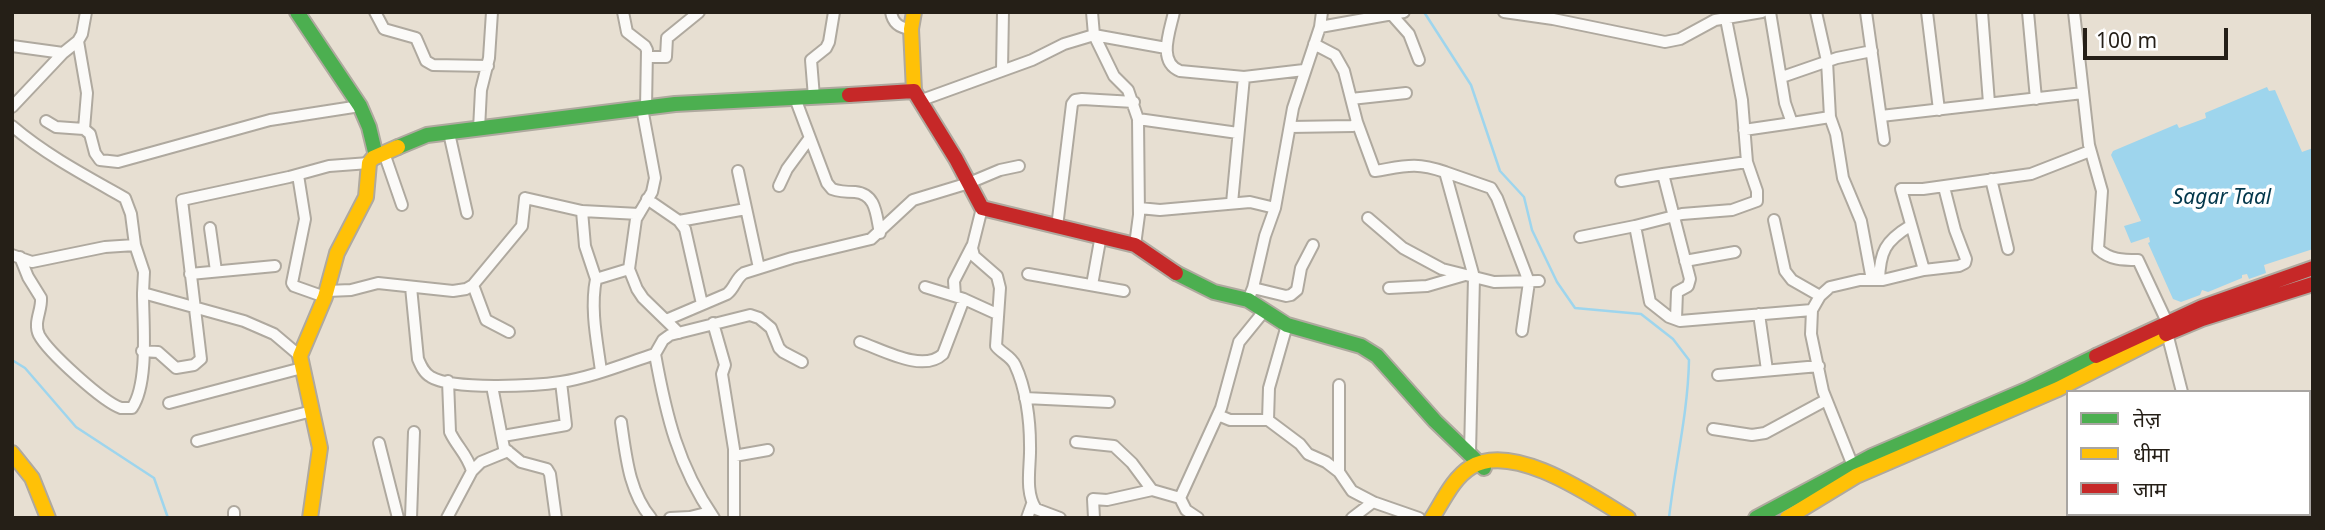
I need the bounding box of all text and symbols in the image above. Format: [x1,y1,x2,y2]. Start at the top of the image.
scale bar [2087,14,2232,58]
text: 100 m [2096,26,2157,54]
water label: Sagar Taal [2173,185,2271,211]
legend [2066,390,2311,516]
text: तेज़ [2133,405,2161,433]
text: धीमा [2133,440,2169,468]
text: जाम [2133,475,2167,503]

